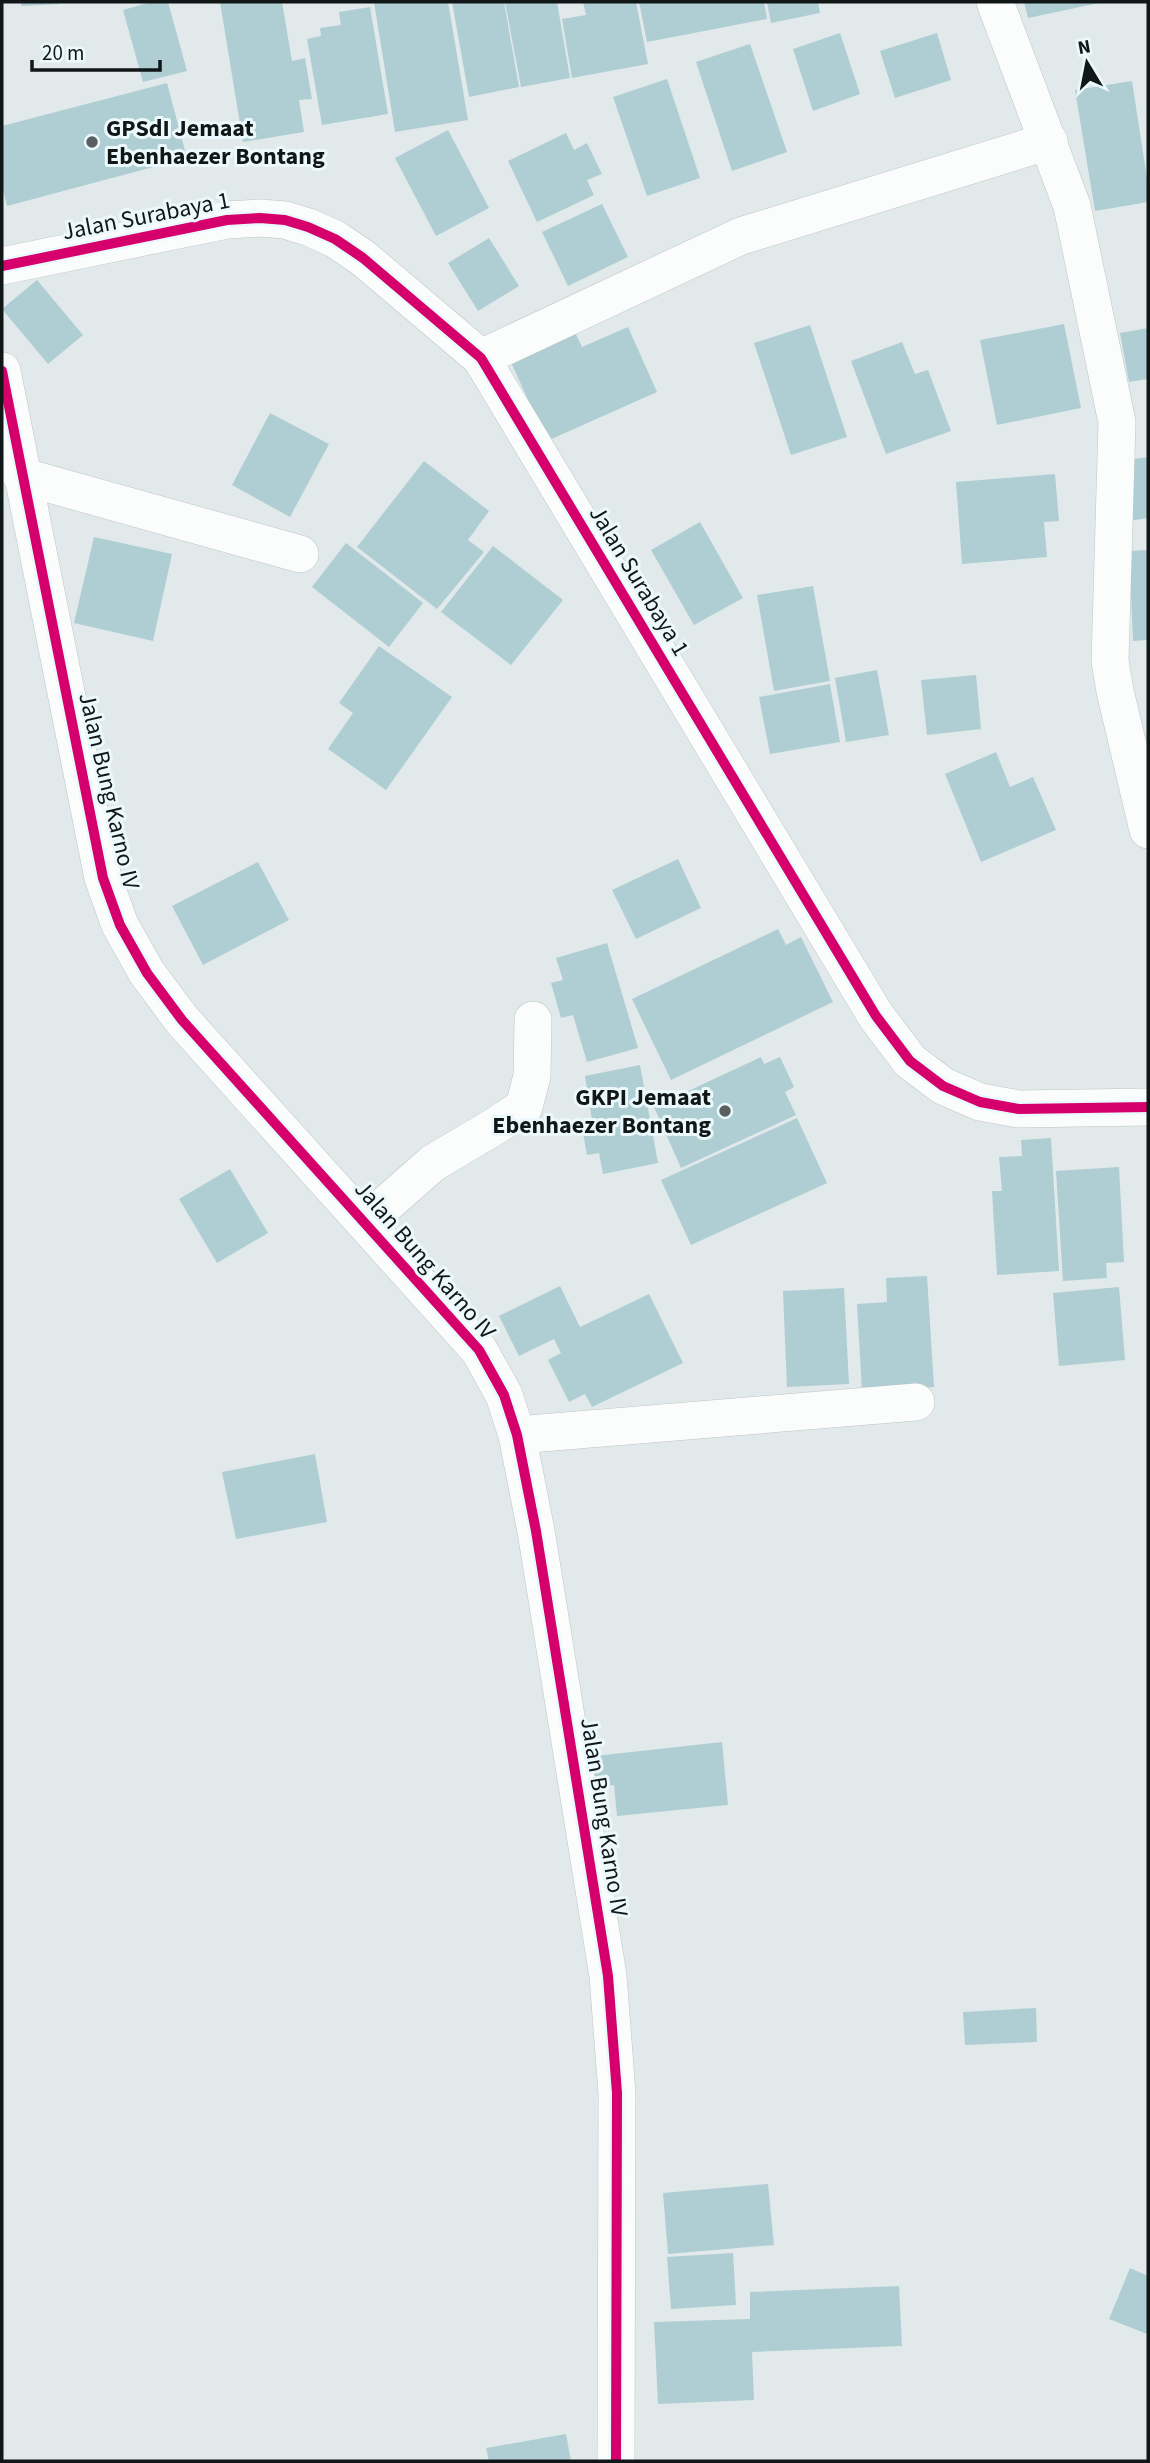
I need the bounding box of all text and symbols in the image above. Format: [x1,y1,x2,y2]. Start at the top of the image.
scale bar [32,28,159,72]
north arrow [1052,28,1122,98]
text: N [1076,33,1093,62]
text: 20 m [42,38,84,68]
place label: GPSdI Jemaat Ebenhaezer Bontang [106,111,325,174]
marker: GPSdI Jemaat Ebenhaezer Bontang [84,134,100,150]
street label: Jalan Surabaya 1 [59,183,233,249]
street label: Jalan Surabaya 1 [580,499,698,663]
street label: Jalan Bung Karno IV [69,689,149,893]
place label: GKPI Jemaat Ebenhaezer Bontang [492,1080,711,1143]
marker: GKPI Jemaat Ebenhaezer Bontang [717,1103,733,1119]
street label: Jalan Bung Karno IV [346,1173,505,1348]
street label: Jalan Bung Karno IV [571,1715,637,1920]

